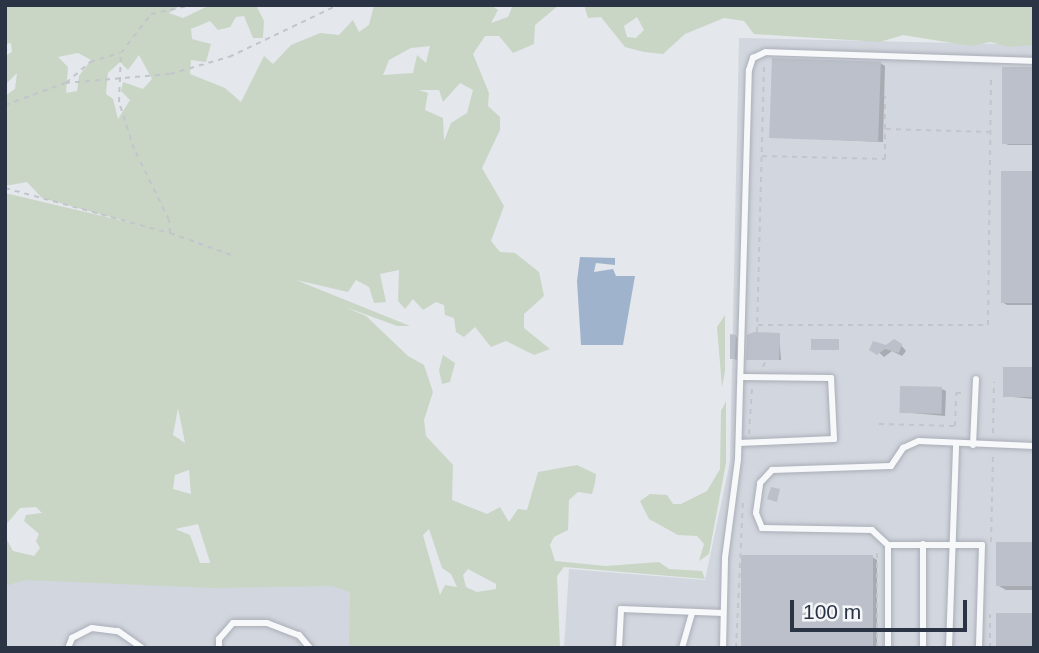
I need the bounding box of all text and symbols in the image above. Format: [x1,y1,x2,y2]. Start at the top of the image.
scale bar [794,586,971,630]
text: 100 m [803,600,861,623]

